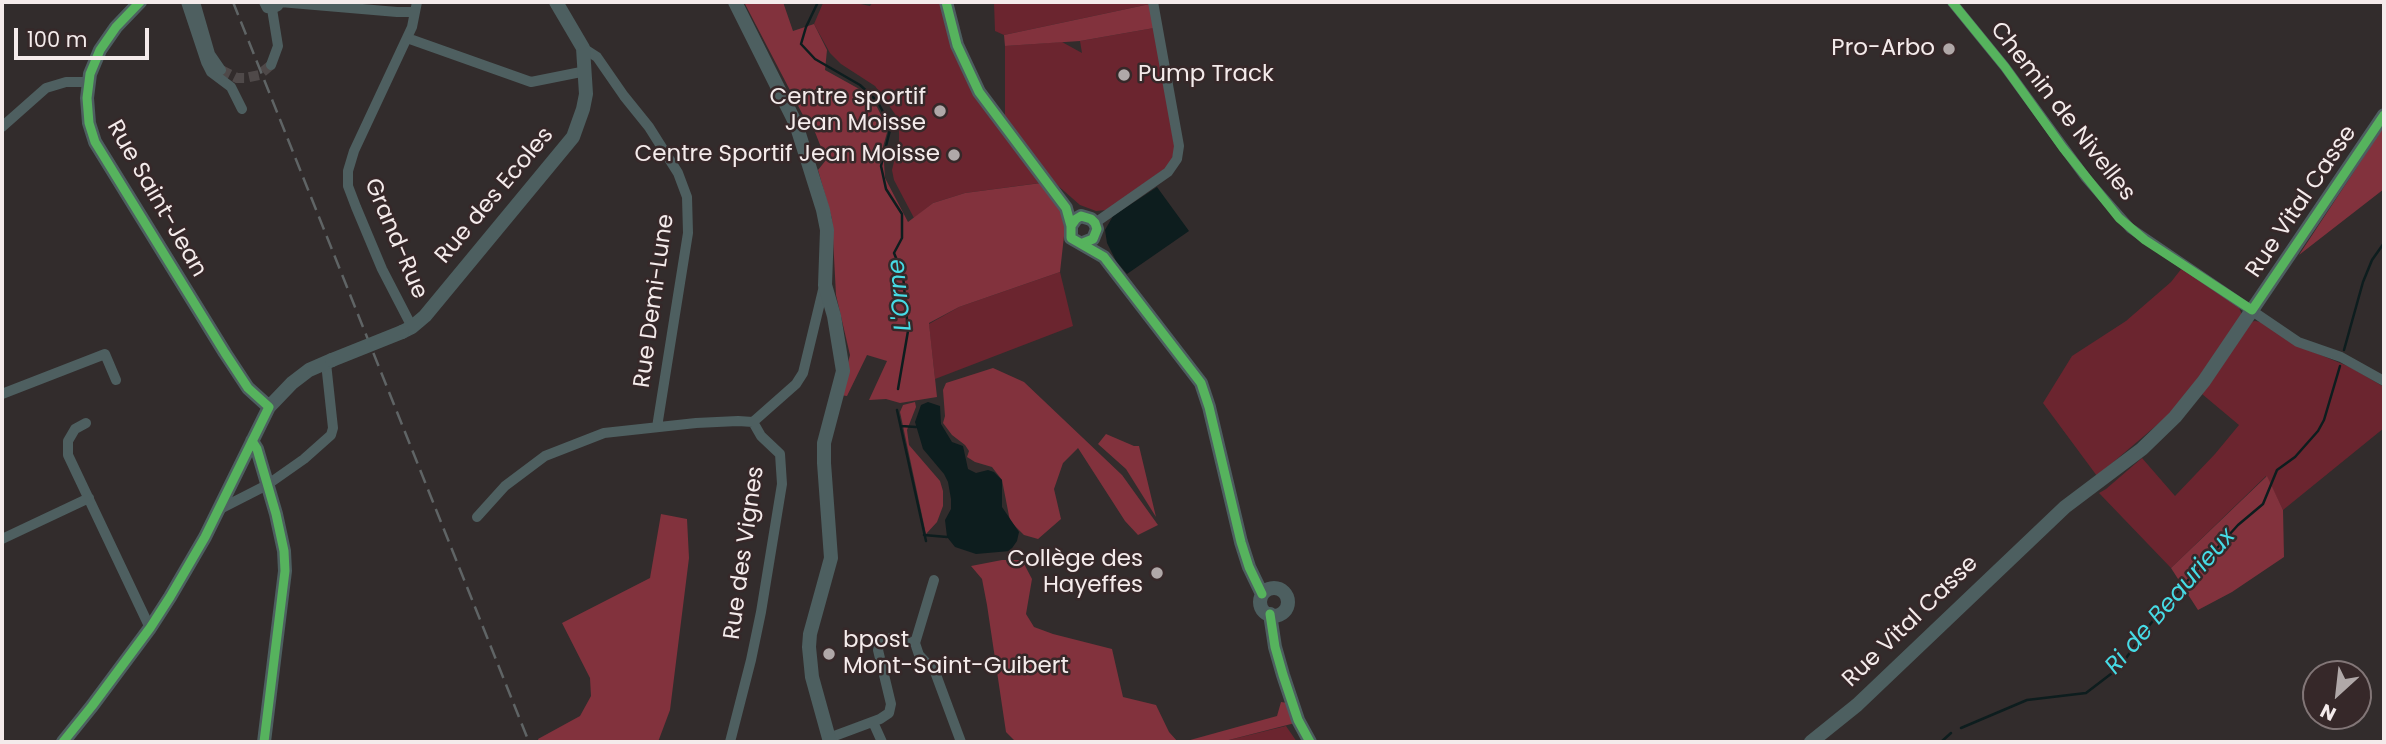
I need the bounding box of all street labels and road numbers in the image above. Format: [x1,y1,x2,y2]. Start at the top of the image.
street label: Chemin de Nivelles [1984,17,2140,207]
street label: Rue Saint-Jean [100,116,212,282]
street label: Rue Vital Casse [2241,121,2363,283]
street label: Rue des Ecoles [430,122,560,270]
street label: Grand-Rue [357,175,433,303]
street label: Rue Demi-Lune [629,212,681,390]
street label: Rue des Vignes [719,465,771,641]
street label: Rue Vital Casse [1838,550,1984,694]

